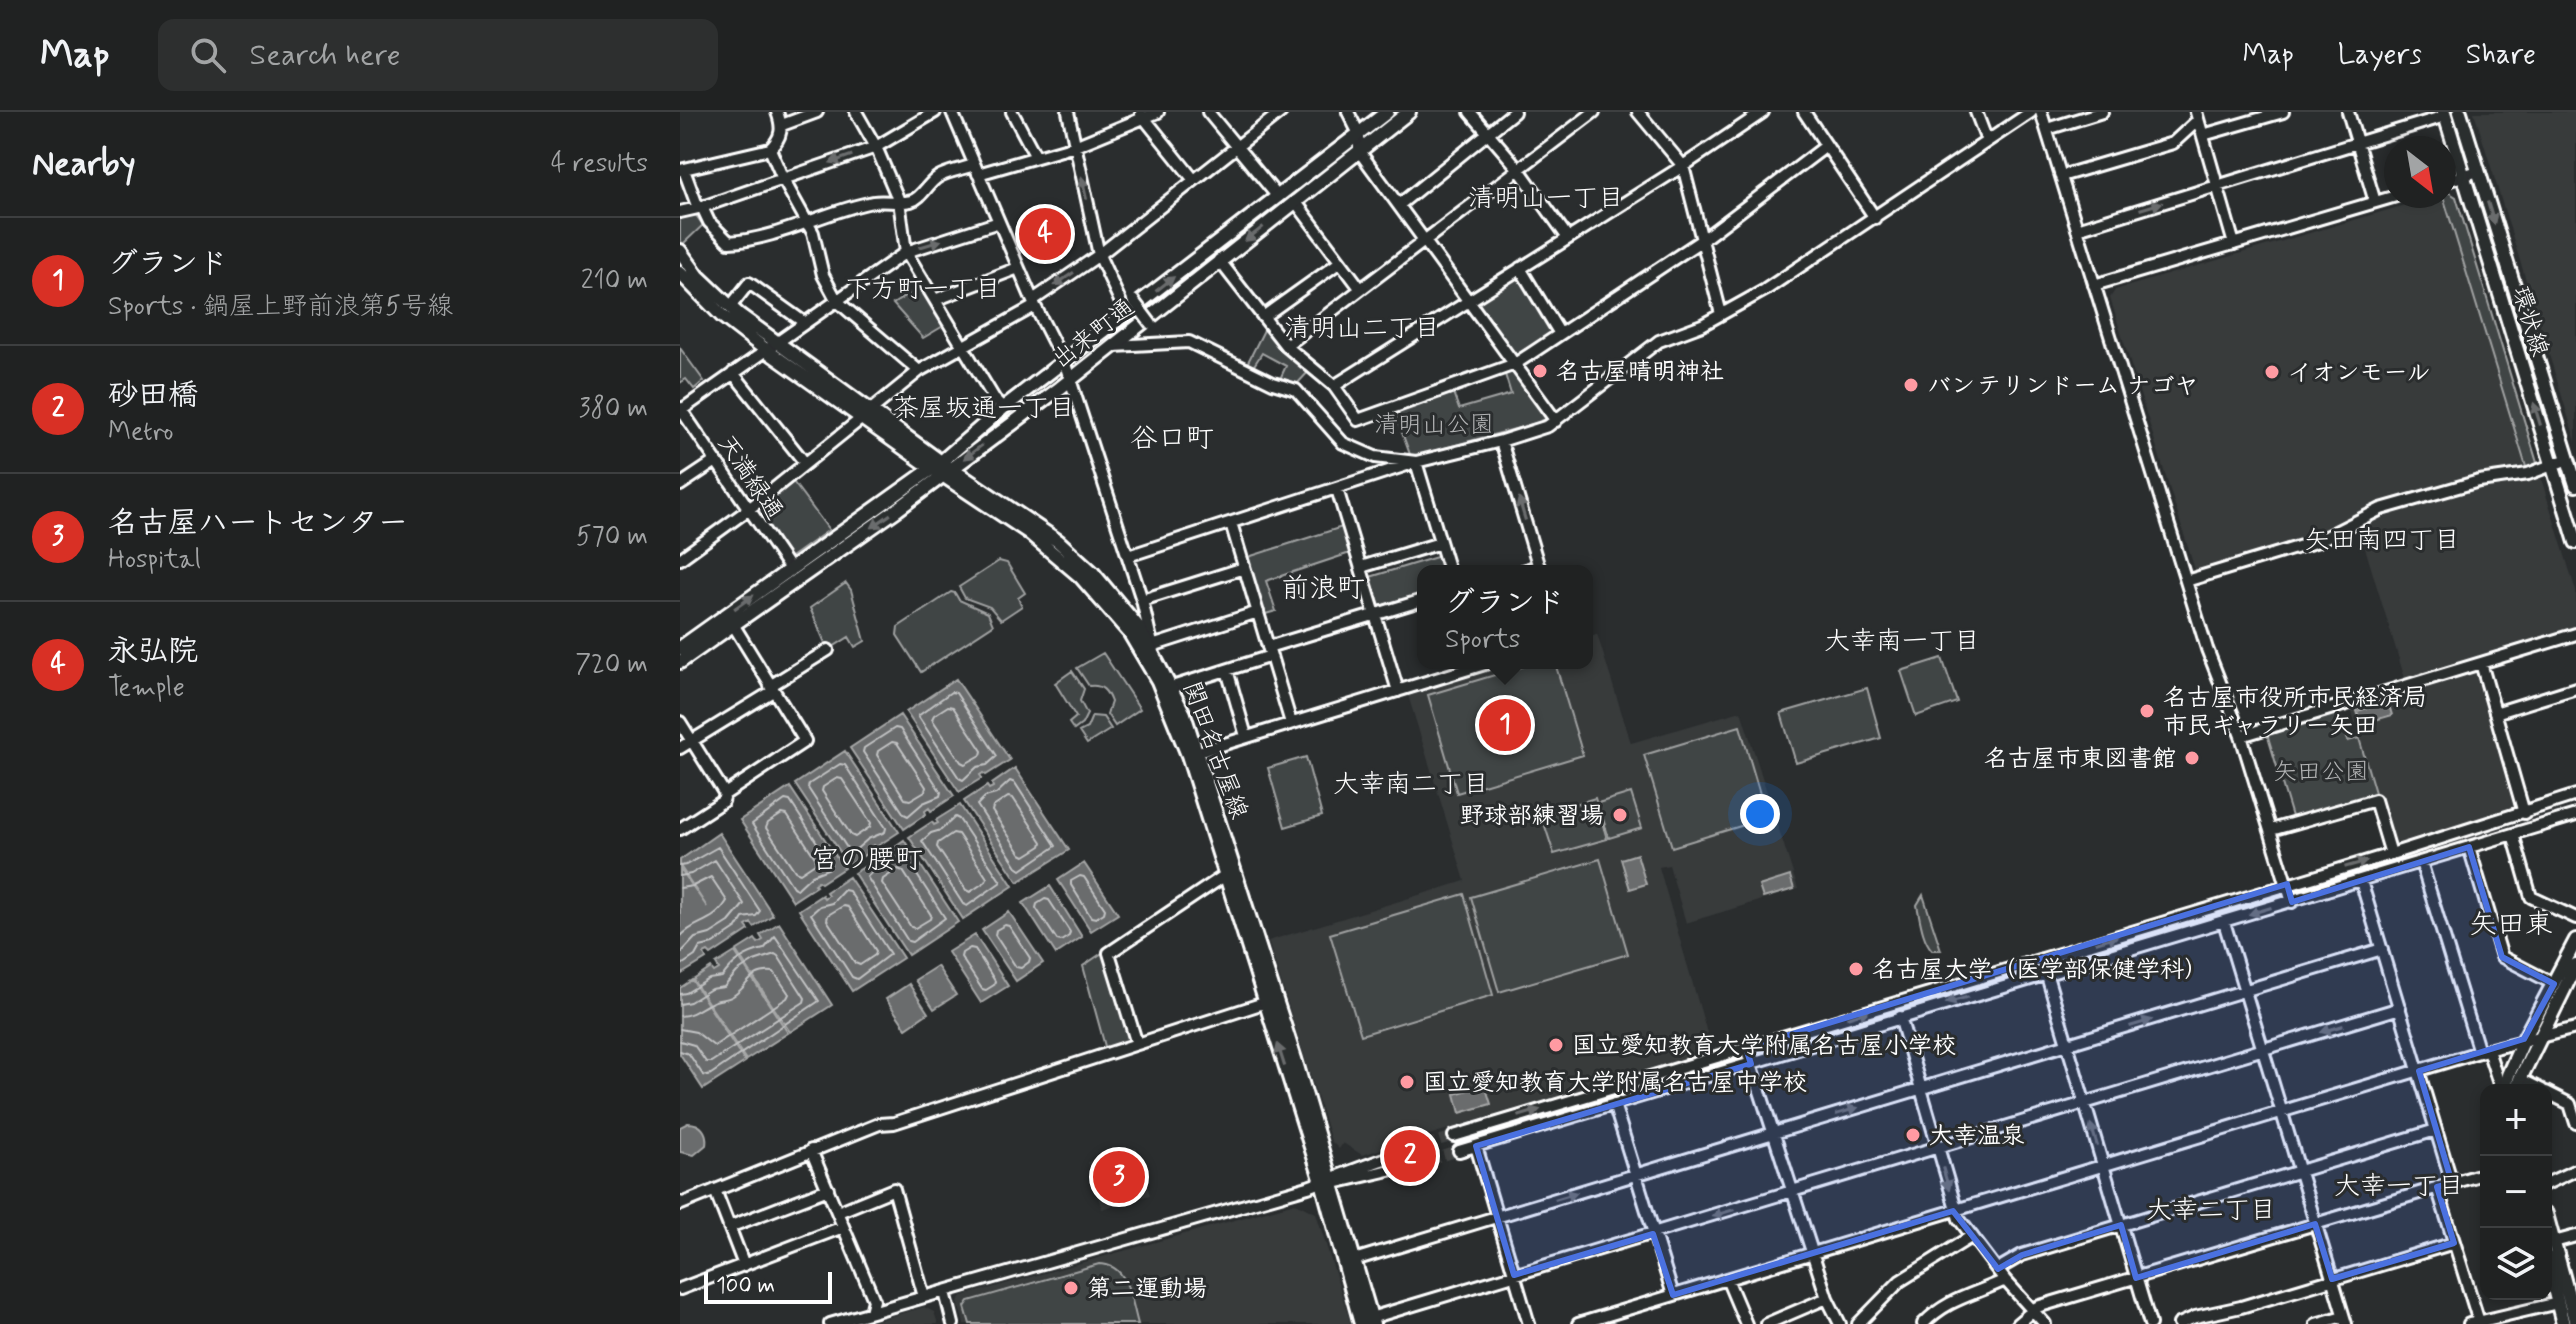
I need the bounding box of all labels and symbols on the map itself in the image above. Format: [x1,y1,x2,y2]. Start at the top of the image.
north arrow [2384,136,2456,208]
one-way arrow [829,153,853,165]
one-way arrow [1077,175,1090,200]
district label: 清明山一丁目 [1468,182,1624,216]
one-way arrow [2140,199,2164,212]
one-way arrow [2485,202,2498,226]
pin: 4 [1019,204,1071,264]
one-way arrow [1244,225,1264,241]
one-way arrow [919,237,943,250]
one-way arrow [1053,271,1074,286]
district label: 下方町一丁目 [845,273,1001,307]
one-way arrow [1155,276,1175,292]
street label: 環状線 [2504,282,2555,360]
street label: 出来町通 [1047,292,1141,376]
district label: 清明山二丁目 [1284,312,1440,346]
place label: 名古屋晴明神社 [1556,357,1724,388]
place label: イオンモール [2288,358,2431,389]
marker: 名古屋晴明神社 [1531,362,1549,380]
marker: イオンモール [2263,363,2281,381]
place label: バンテリンドーム ナゴヤ [1927,371,2198,402]
marker: バンテリンドーム ナゴヤ [1902,376,1920,394]
district label: 茶屋坂通一丁目 [893,392,1075,426]
one-way arrow [2530,402,2543,426]
park label: 清明山公園 [1374,410,1494,441]
district label: 谷口町 [1130,421,1214,458]
street label: 天満緑通 [710,429,789,526]
one-way arrow [963,444,984,460]
one-way arrow [1515,497,1528,521]
one-way arrow [871,513,892,528]
district label: 矢田南四丁目 [2304,524,2460,558]
district label: 前浪町 [1281,571,1365,608]
one-way arrow [733,595,754,610]
district label: 大幸南一丁目 [1824,625,1980,659]
street label: 関田名古屋線 [1175,678,1254,823]
place label: 名古屋市役所市民経済局 市民ギャラリー矢田 [2163,683,2427,742]
pin: 1 [1479,695,1531,755]
marker: 名古屋市役所市民経済局 市民ギャラリー矢田 [2138,702,2156,720]
place label: 名古屋市東図書館 [1984,744,2176,775]
marker: 名古屋市東図書館 [2183,749,2201,767]
park label: 矢田公園 [2273,757,2369,788]
district label: 大幸南二丁目 [1333,768,1489,802]
your location [1740,794,1780,834]
place label: 野球部練習場 [1460,801,1604,832]
marker: 野球部練習場 [1611,806,1629,824]
district label: 宮の腰町 [811,842,923,879]
one-way arrow [2344,858,2369,870]
one-way arrow [2248,905,2272,918]
district label: 矢田東 [2469,907,2553,944]
one-way arrow [2096,932,2120,945]
place label: 名古屋大学（医学部保健学科） [1872,955,2208,986]
marker: 名古屋大学（医学部保健学科） [1847,960,1865,978]
one-way arrow [1945,994,1969,1007]
one-way arrow [1847,1007,1871,1020]
one-way arrow [2129,1016,2153,1029]
one-way arrow [2319,1023,2343,1036]
place label: 国立愛知教育大学附属名古屋小学校 [1572,1031,1956,1062]
marker: 国立愛知教育大学附属名古屋小学校 [1547,1036,1565,1054]
one-way arrow [1274,1042,1287,1066]
place label: 国立愛知教育大学附属名古屋中学校 [1423,1068,1807,1099]
marker: 国立愛知教育大学附属名古屋中学校 [1398,1073,1416,1091]
one-way arrow [1835,1104,1859,1117]
one-way arrow [1517,1106,1541,1119]
place label: 大幸温泉 [1929,1121,2025,1152]
one-way arrow [2087,1122,2099,1146]
pin: 2 [1384,1126,1436,1186]
marker: 大幸温泉 [1904,1126,1922,1144]
pin: 3 [1093,1147,1145,1207]
one-way arrow [1941,1167,1953,1192]
district label: 大幸一丁目 [2334,1170,2464,1204]
one-way arrow [1554,1189,1578,1202]
district label: 大幸二丁目 [2146,1194,2276,1228]
one-way arrow [1710,1207,1734,1220]
scale bar [704,1268,832,1304]
place label: 第二運動場 [1087,1274,1207,1305]
marker: 第二運動場 [1062,1279,1080,1297]

